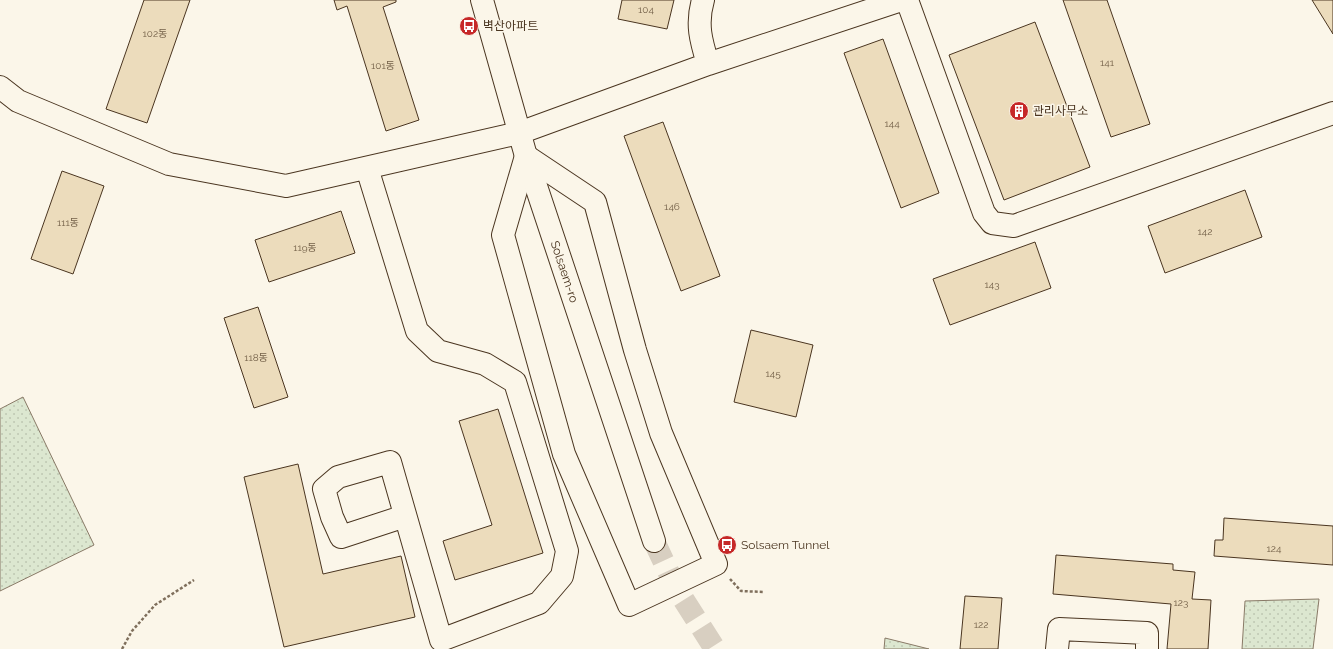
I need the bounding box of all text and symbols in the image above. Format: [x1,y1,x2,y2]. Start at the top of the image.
house number: 104 [638,4,654,15]
bus stop icon: 벽산아파트 [458,15,480,37]
place label: 벽산아파트 [483,19,538,33]
house number: 102동 [143,28,167,39]
house number: 141 [1100,57,1115,68]
house number: 101동 [371,60,395,71]
building icon: 관리사무소 [1008,100,1030,122]
place label: 관리사무소 [1033,104,1088,118]
house number: 144 [884,118,900,129]
house number: 146 [664,201,680,212]
house number: 111동 [57,217,79,228]
house number: 142 [1198,226,1212,237]
street label: Solsaem-ro [548,239,581,304]
house number: 119동 [293,242,317,253]
house number: 143 [984,279,1000,290]
house number: 118동 [244,352,268,363]
house number: 145 [765,368,781,379]
bus stop icon: Solsaem Tunnel [716,534,738,556]
place label: Solsaem Tunnel [741,538,830,552]
house number: 124 [1267,543,1282,554]
house number: 123 [1174,597,1188,608]
house number: 122 [974,619,988,630]

